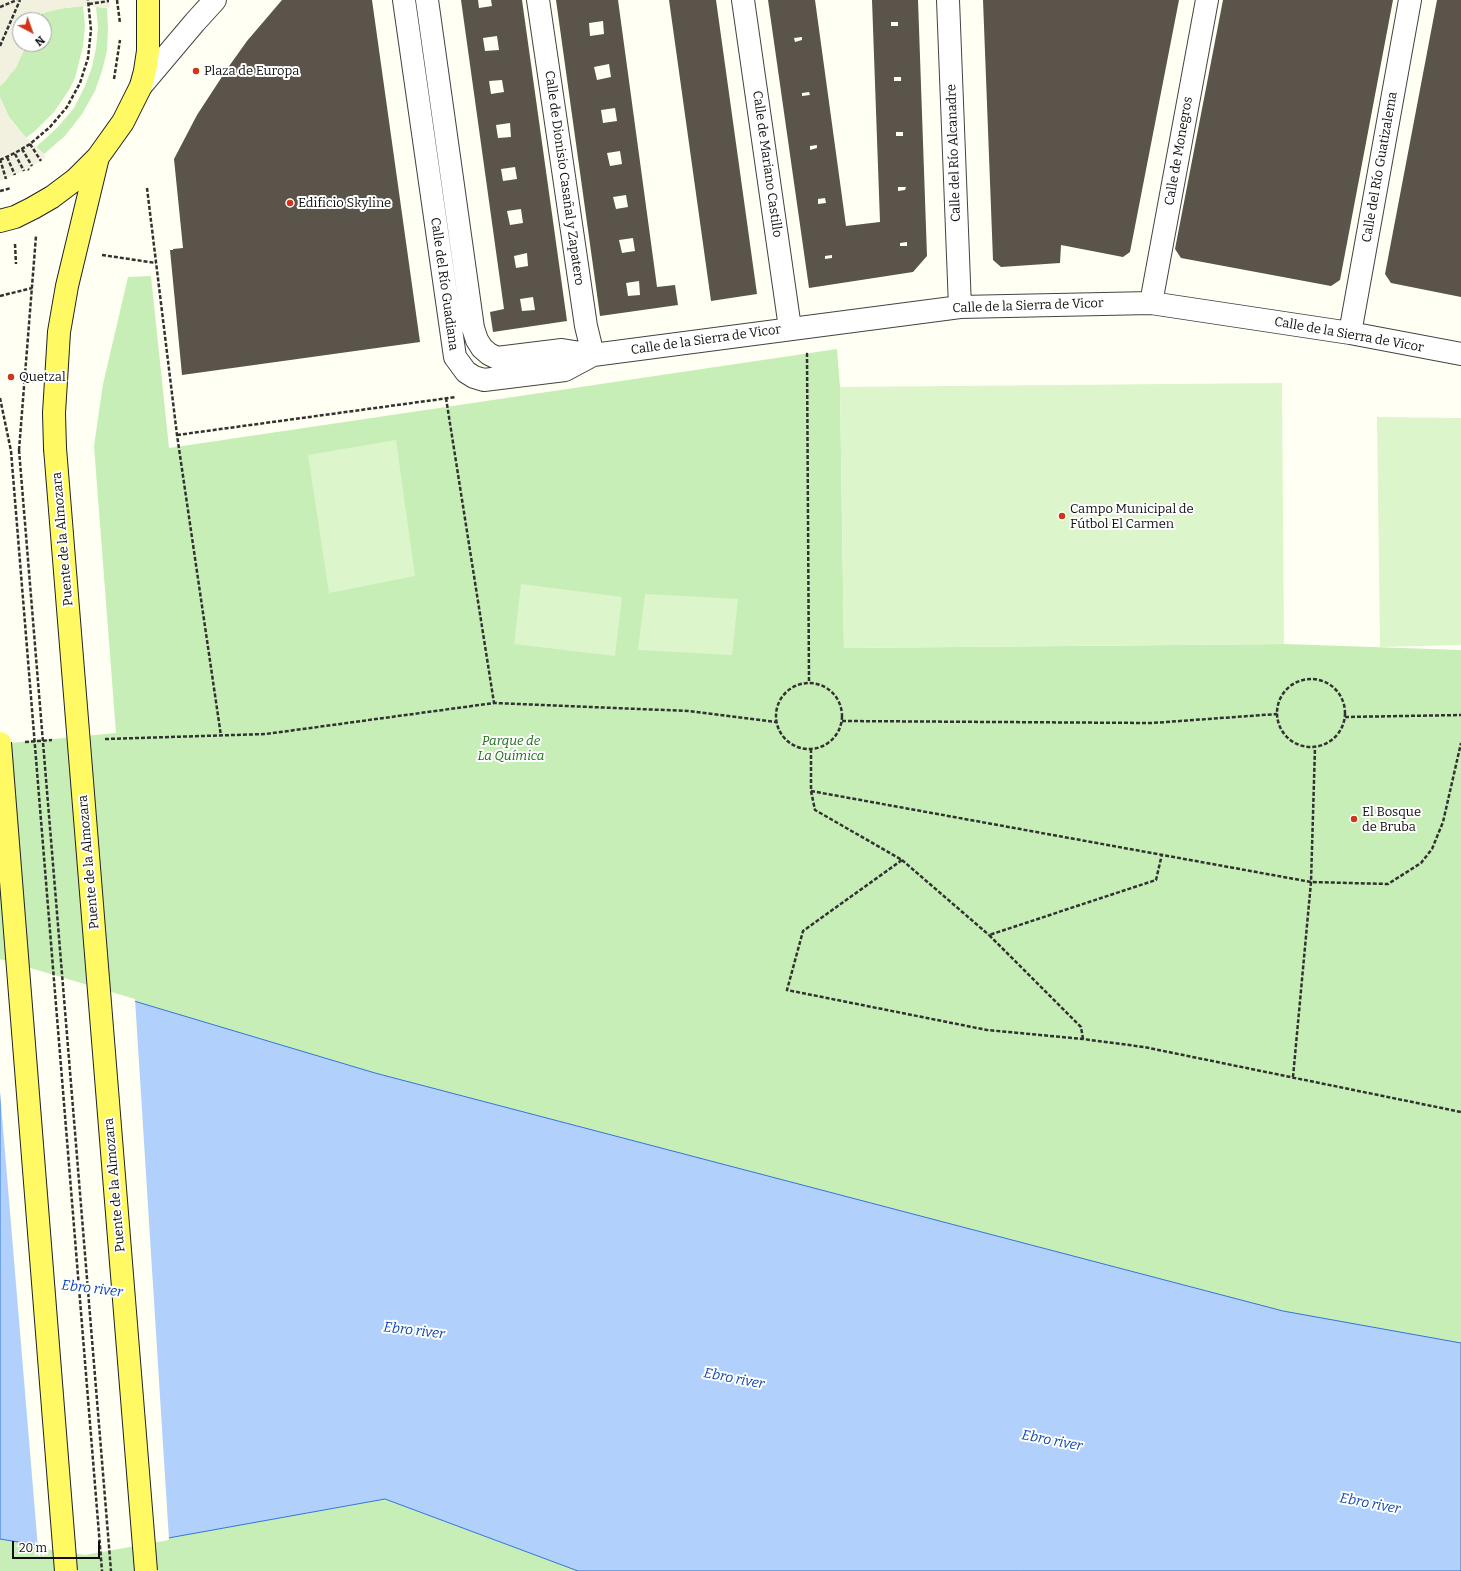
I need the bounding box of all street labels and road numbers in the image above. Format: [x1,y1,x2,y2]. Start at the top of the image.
street label: Calle de Dionisio Casañal y Zapatero [541,70,587,286]
street label: Calle del Río Alcanadre [944,84,964,222]
street label: Calle de Mariano Castillo [749,90,785,238]
street label: Calle del Río Guatizalema [1359,90,1401,244]
street label: Calle de Monegros [1162,95,1196,207]
street label: Calle del Río Guadiana [427,216,461,352]
street label: Calle de la Sierra de Vicor [952,296,1104,316]
street label: Calle de la Sierra de Vicor [1273,314,1425,356]
street label: Calle de la Sierra de Vicor [630,322,782,358]
street label: Puente de la Almozara [49,471,77,607]
street label: Puente de la Almozara [75,794,103,930]
street label: Puente de la Almozara [101,1117,129,1253]

